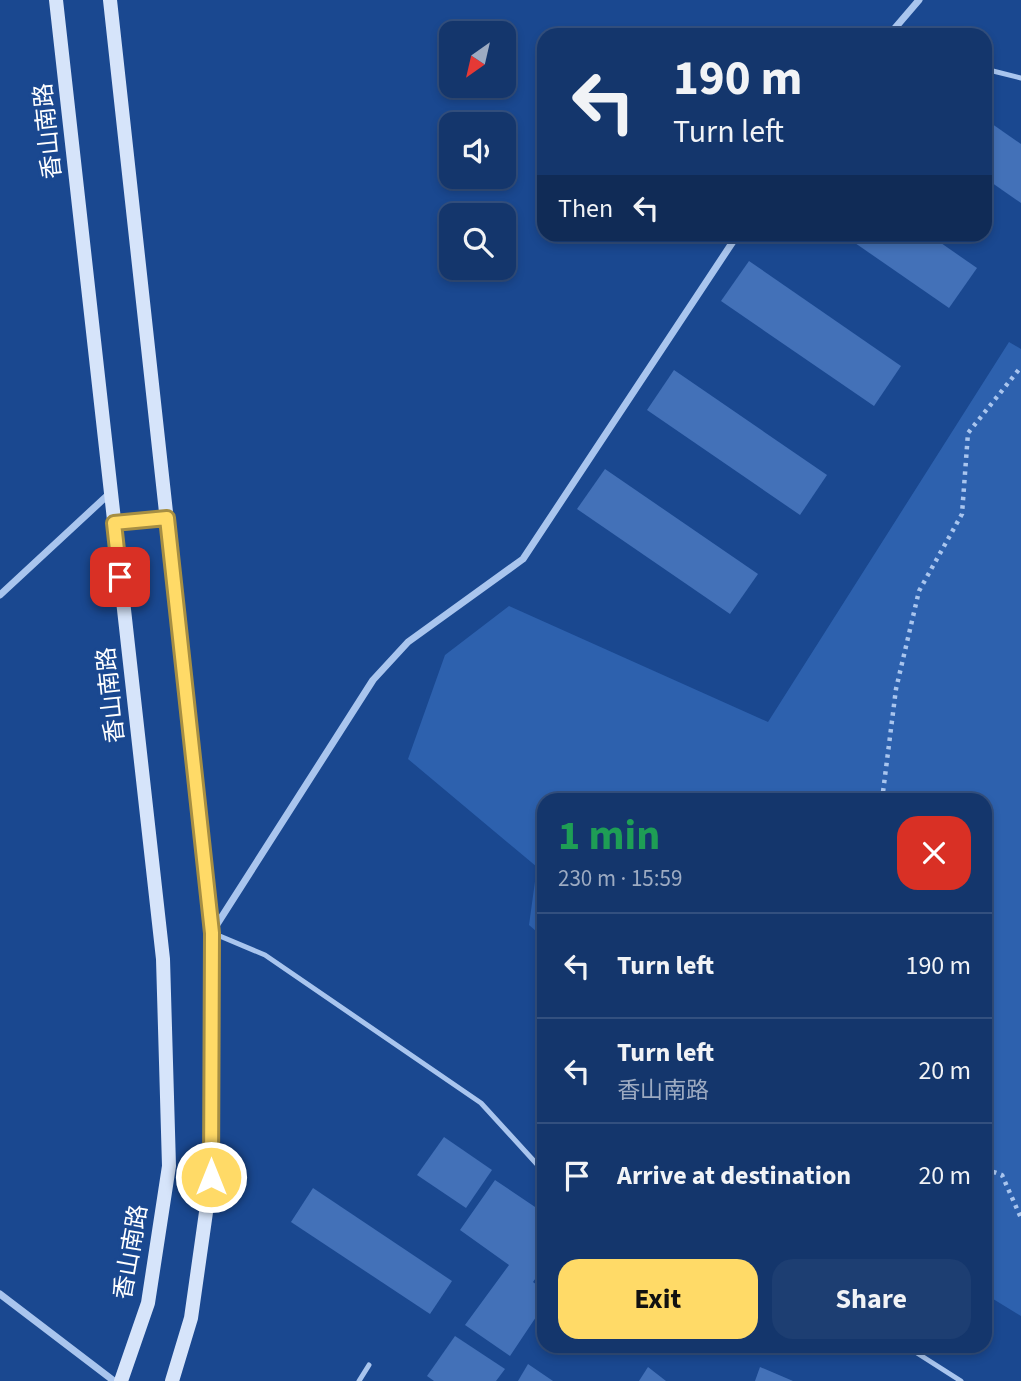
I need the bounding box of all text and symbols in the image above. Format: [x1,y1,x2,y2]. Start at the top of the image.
north arrow [439,21,516,98]
map controls [439,21,516,280]
text: 190 m [673,44,802,114]
icon: left [558,56,649,147]
street label: 香山南路 [26,81,70,181]
text: Turn left [673,109,784,155]
button: sound [439,112,516,189]
icon: left [627,189,665,227]
text: Then [558,190,613,227]
button: search [439,203,516,280]
pin [90,547,150,607]
icon: arrive [101,558,139,596]
street label: 香山南路 [89,645,133,745]
text: 1 min [558,806,660,866]
button: close [897,816,971,890]
text: 230 m · 15:59 [558,862,682,895]
icon: left [558,947,596,985]
text: Turn left [617,947,714,984]
text: 190 m [905,947,971,984]
text: Turn left [617,1034,714,1071]
icon: left [558,1052,596,1090]
text: 20 m [918,1052,971,1089]
text: 香山南路 [617,1074,709,1107]
position arrow [174,1140,248,1214]
icon: arrive [558,1157,596,1195]
text: Arrive at destination [617,1157,851,1194]
text: 20 m [918,1157,971,1194]
street label: 香山南路 [105,1202,157,1302]
button: Exit [558,1259,758,1339]
button: Share [772,1259,971,1339]

